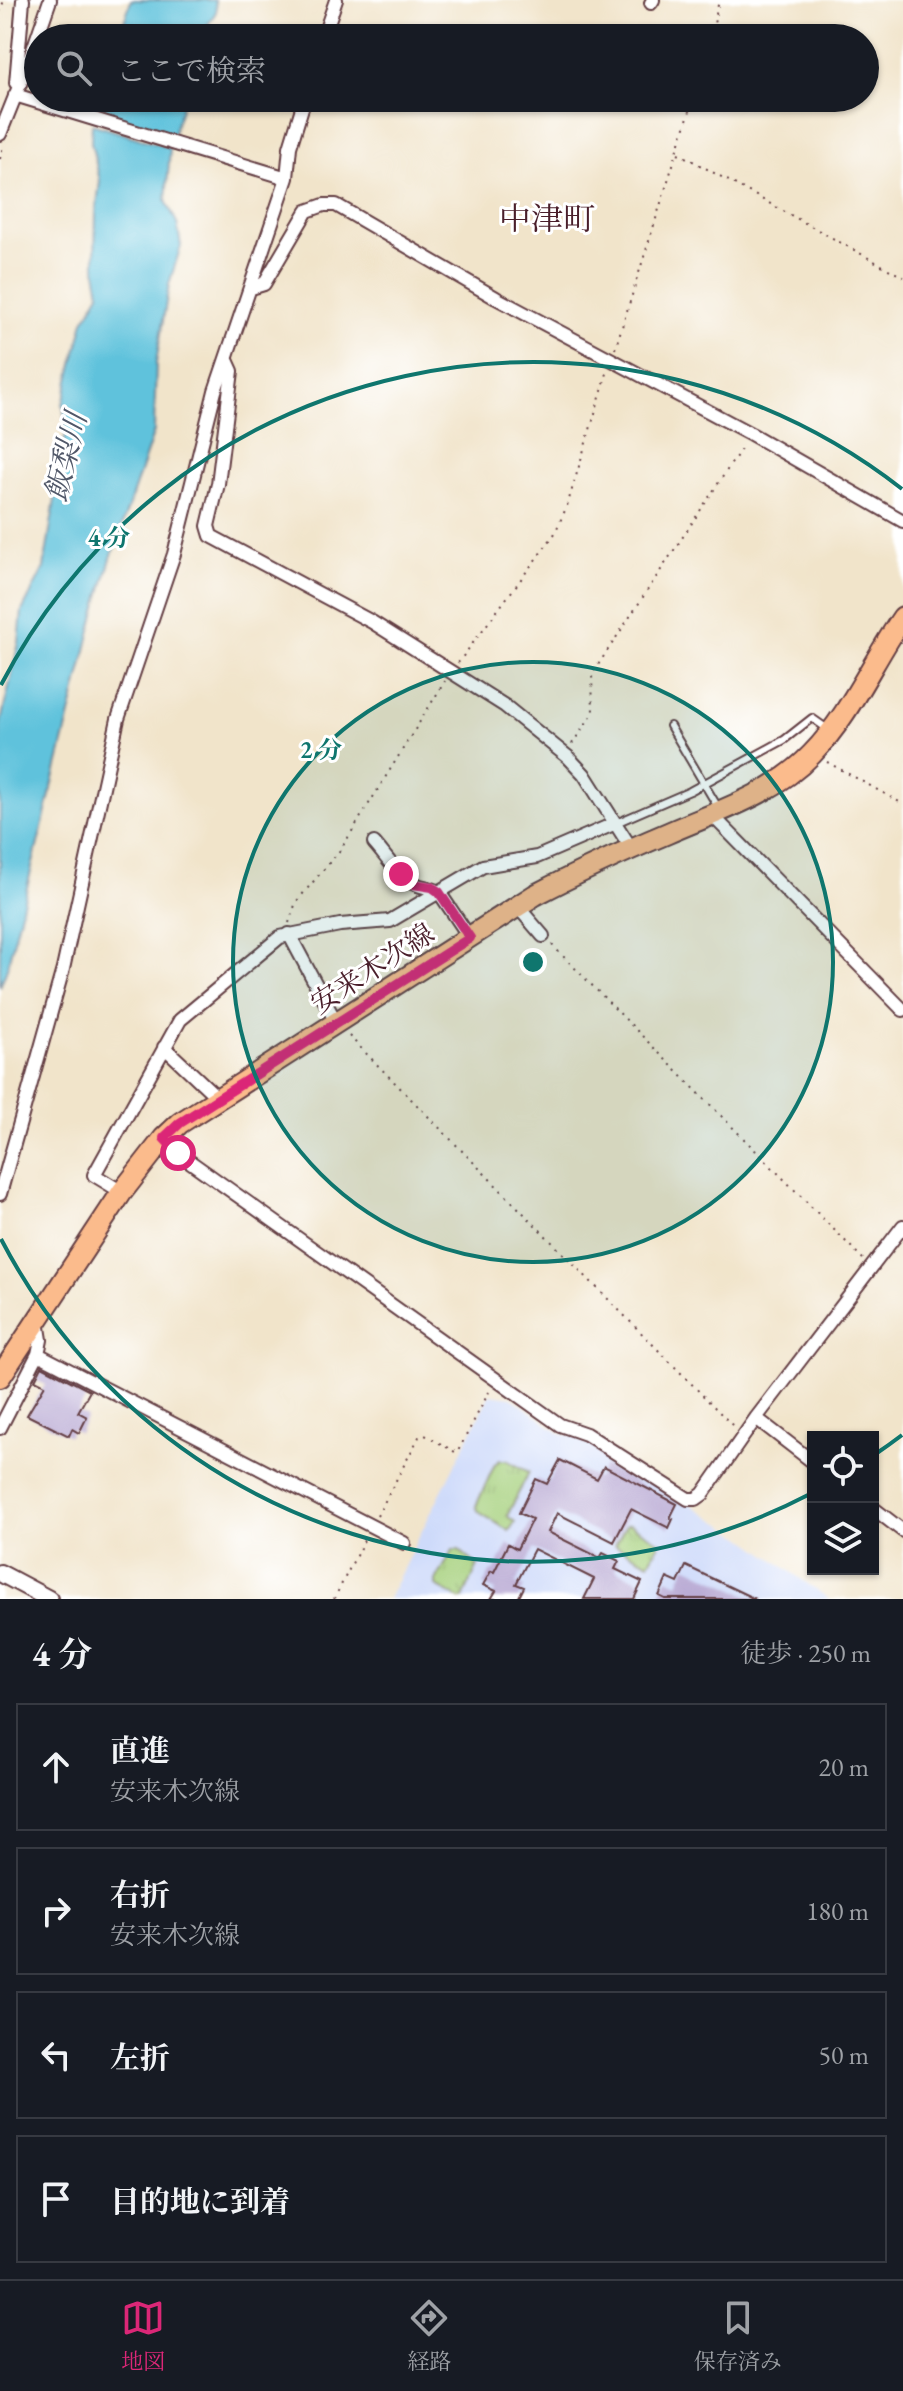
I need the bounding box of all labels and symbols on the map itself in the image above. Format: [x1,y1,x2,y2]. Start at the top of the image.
district label: 中津町 [499,198,595,240]
water label: 飯梨川 [36,406,96,505]
text: 4 分 [88,522,130,553]
text: 2 分 [300,734,342,765]
route end [383,856,419,892]
street label: 安来木次線 [303,915,441,1021]
centre of rings [519,948,547,976]
route start [160,1135,196,1171]

